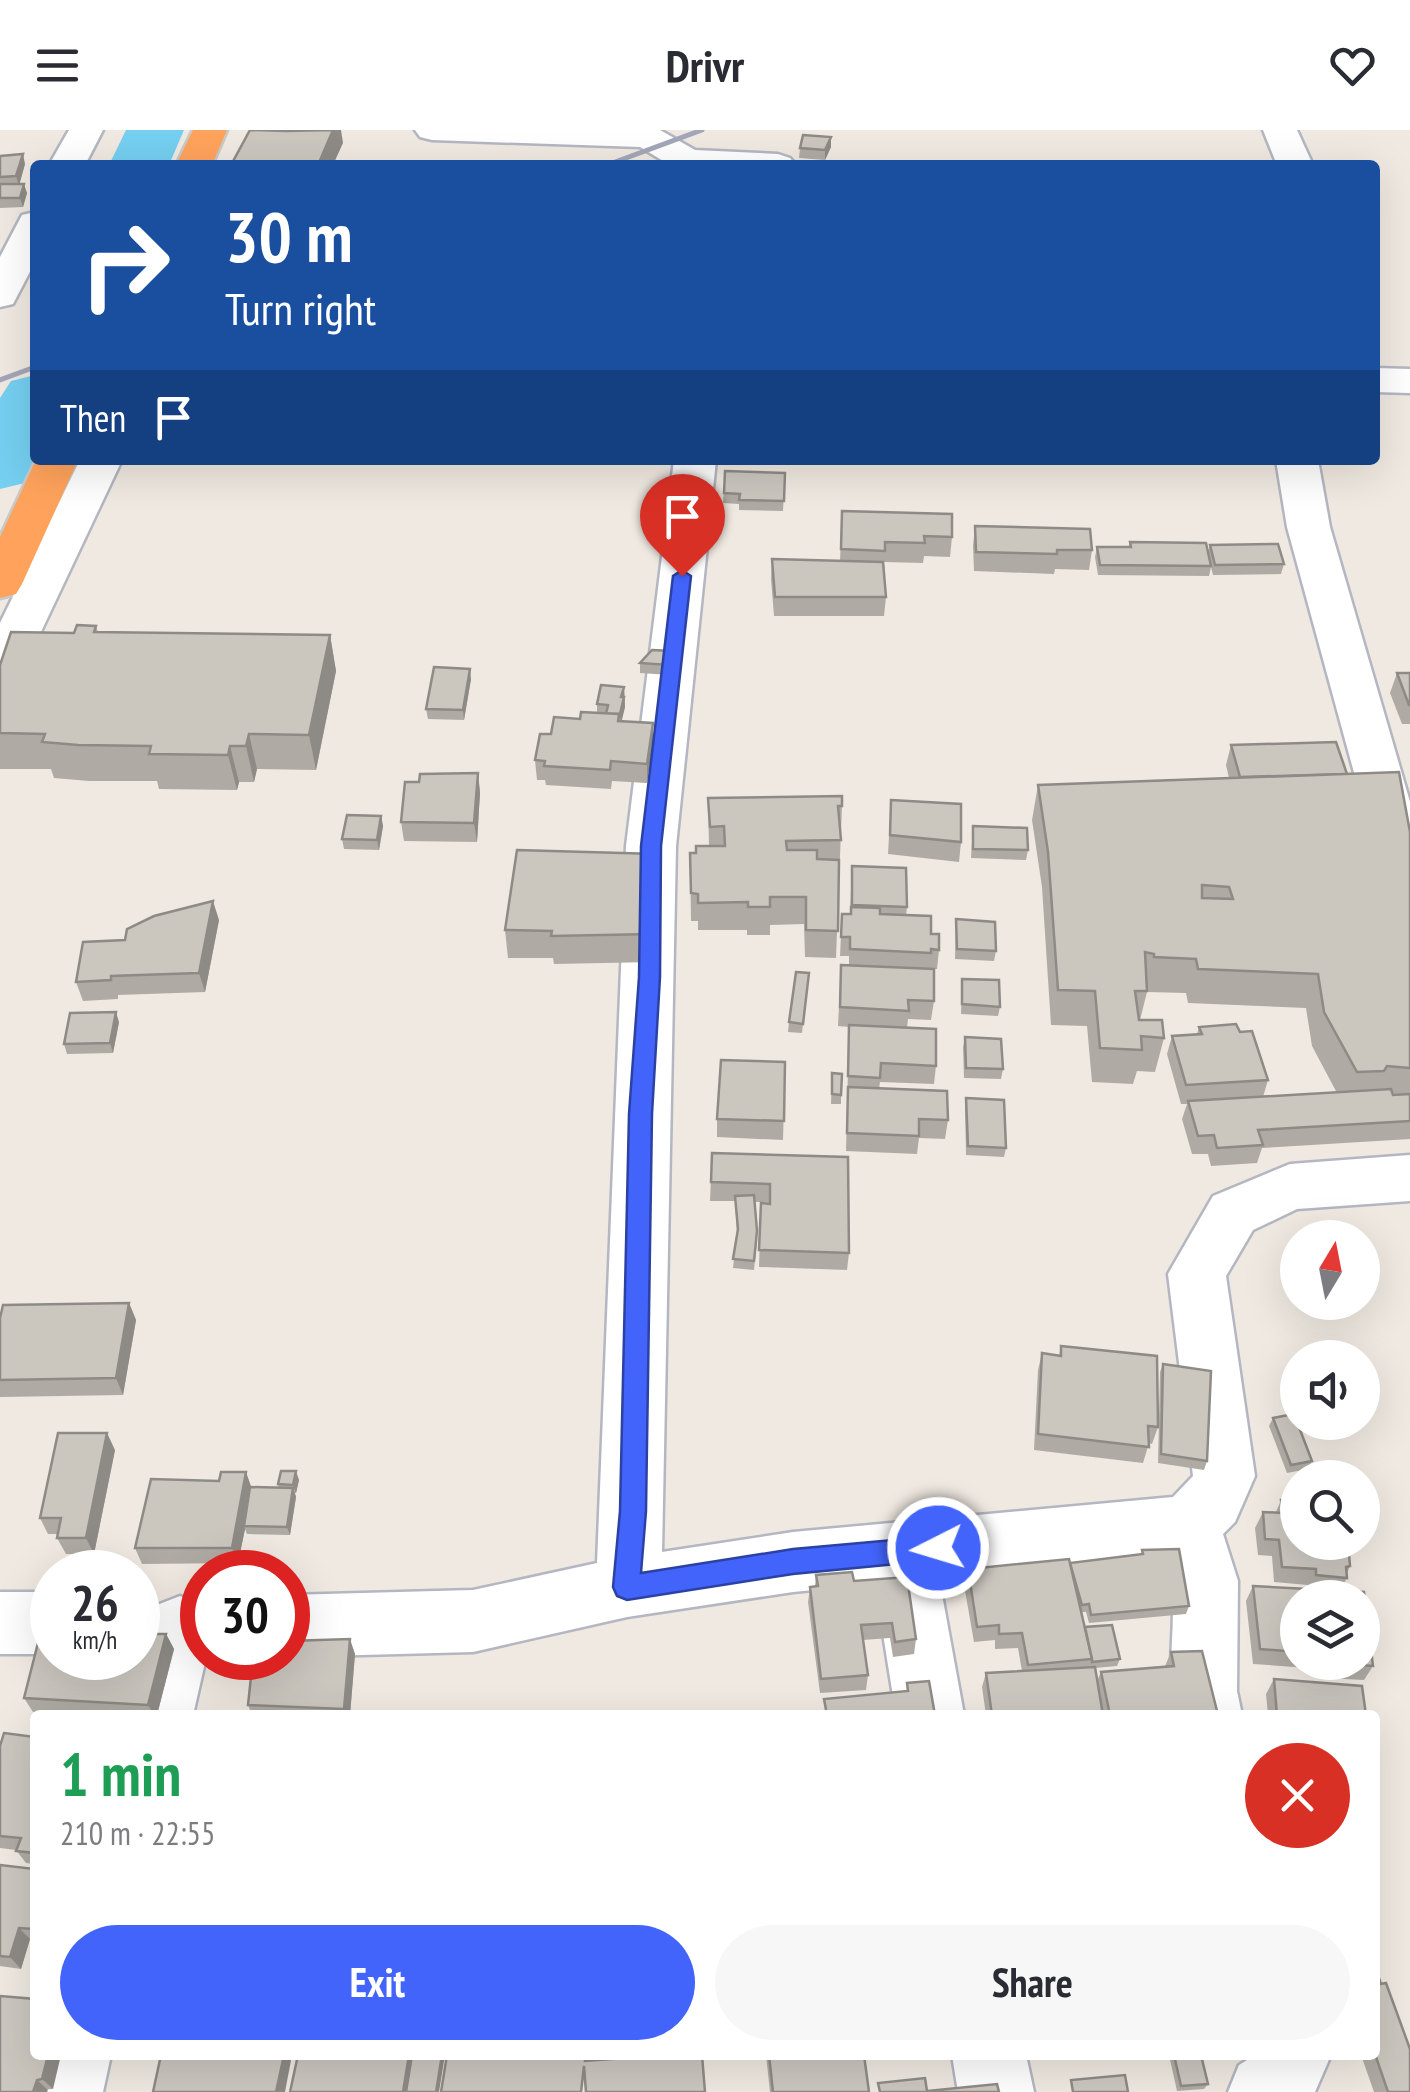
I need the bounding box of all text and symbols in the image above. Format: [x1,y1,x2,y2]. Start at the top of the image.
text: Drivr [666,36,744,94]
icon: menu [30,38,85,93]
icon: heart [1325,38,1380,93]
text: 30 m [225,191,353,281]
icon: right [60,200,190,330]
text: Turn right [225,279,376,337]
icon: arrive [146,390,201,445]
text: Then [60,393,126,442]
pin [640,474,725,577]
icon: arrive [655,489,710,544]
north arrow [1280,1220,1380,1320]
map controls [1280,1220,1380,1680]
button: sound [1280,1340,1380,1440]
button: search [1280,1460,1380,1560]
position arrow [886,1496,990,1600]
speed limit sign: 30 [180,1550,310,1680]
text: 26 [71,1570,119,1635]
button: layers [1280,1580,1380,1680]
text: km/h [73,1624,117,1656]
text: 1 min [60,1735,181,1813]
button: close [1245,1743,1350,1848]
text: 210 m · 22:55 [60,1812,215,1854]
button: Exit [60,1925,695,2040]
button: Share [715,1925,1350,2040]

